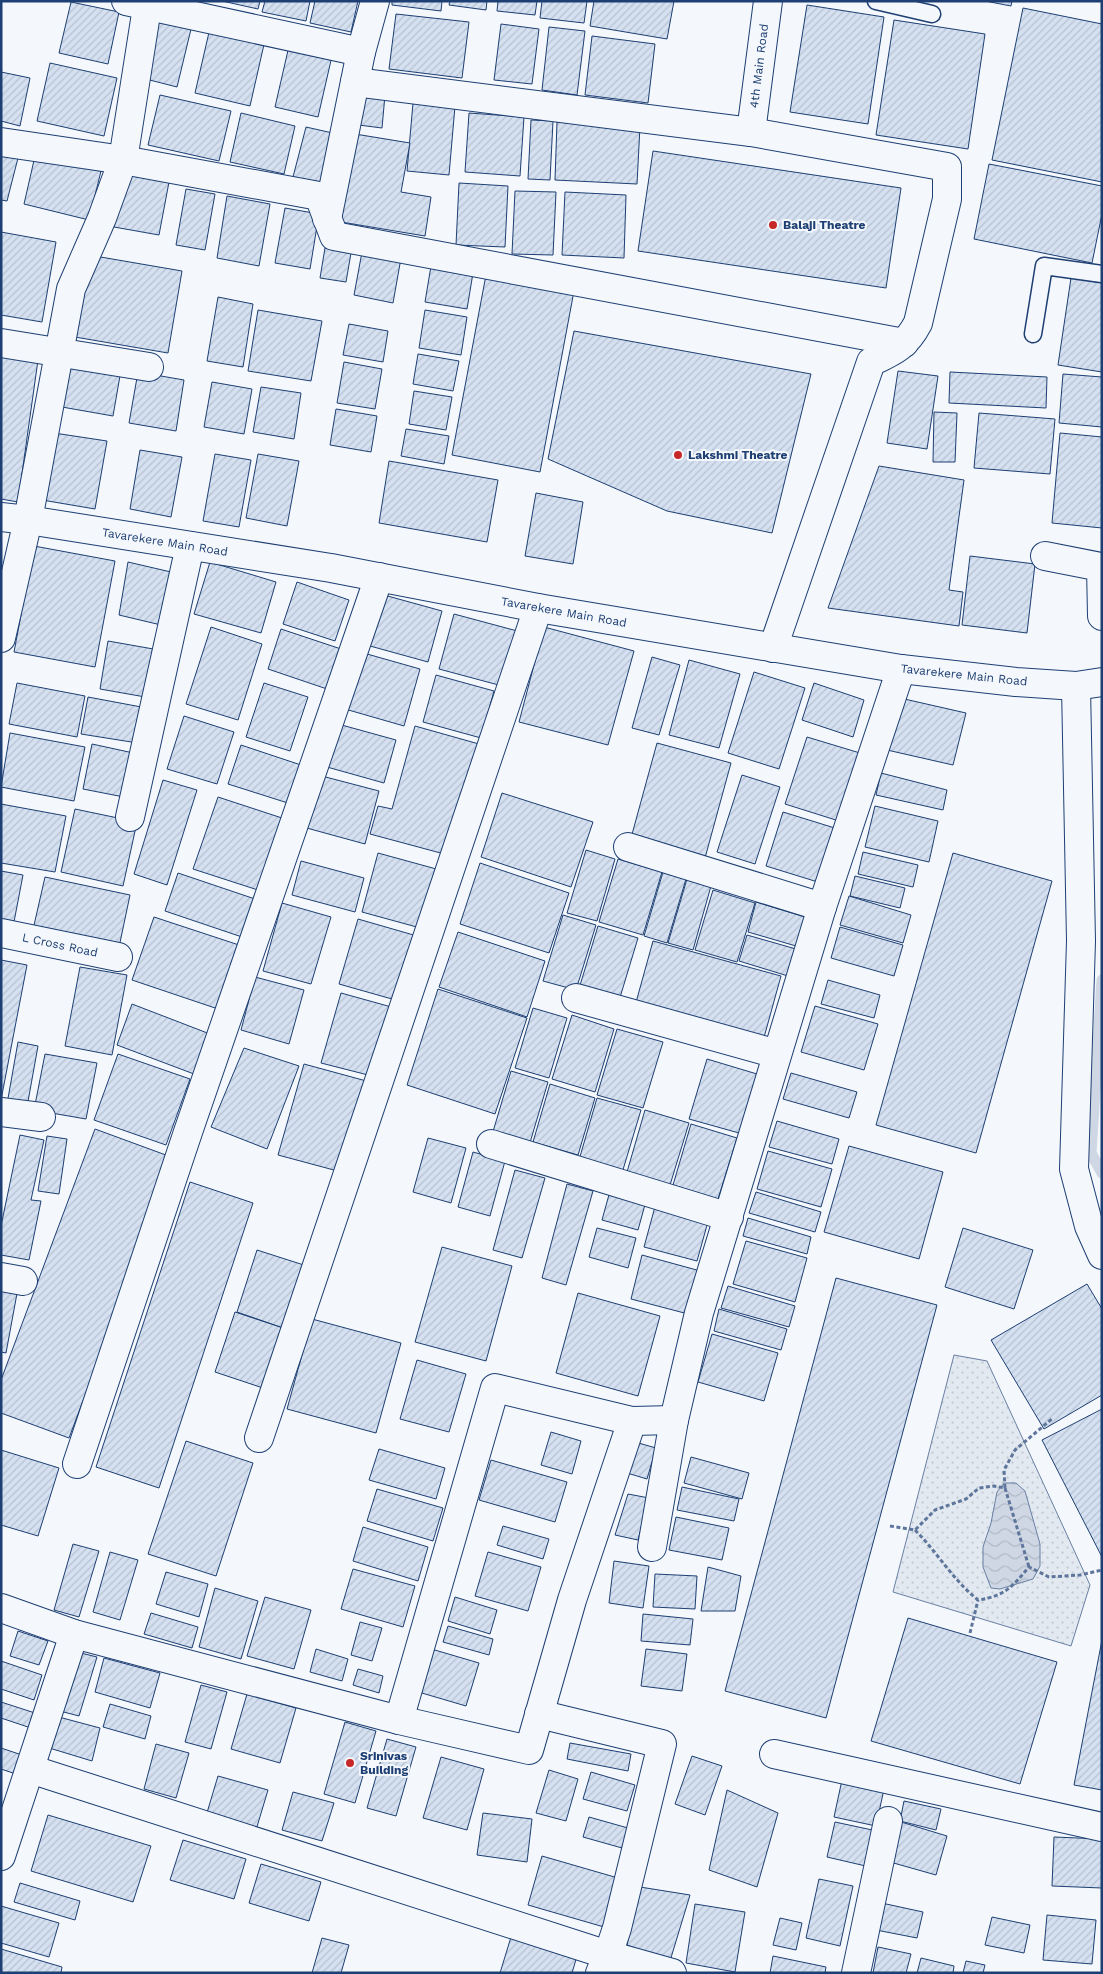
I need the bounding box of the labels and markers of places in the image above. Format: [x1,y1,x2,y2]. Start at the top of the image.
place label: Balaji Theatre [783,218,865,232]
marker: Balaji Theatre [767,219,779,231]
place label: Lakshmi Theatre [688,448,788,462]
marker: Lakshmi Theatre [672,449,684,461]
place label: Srinivas Building [360,1749,409,1777]
marker: Srinivas Building [344,1757,356,1769]

